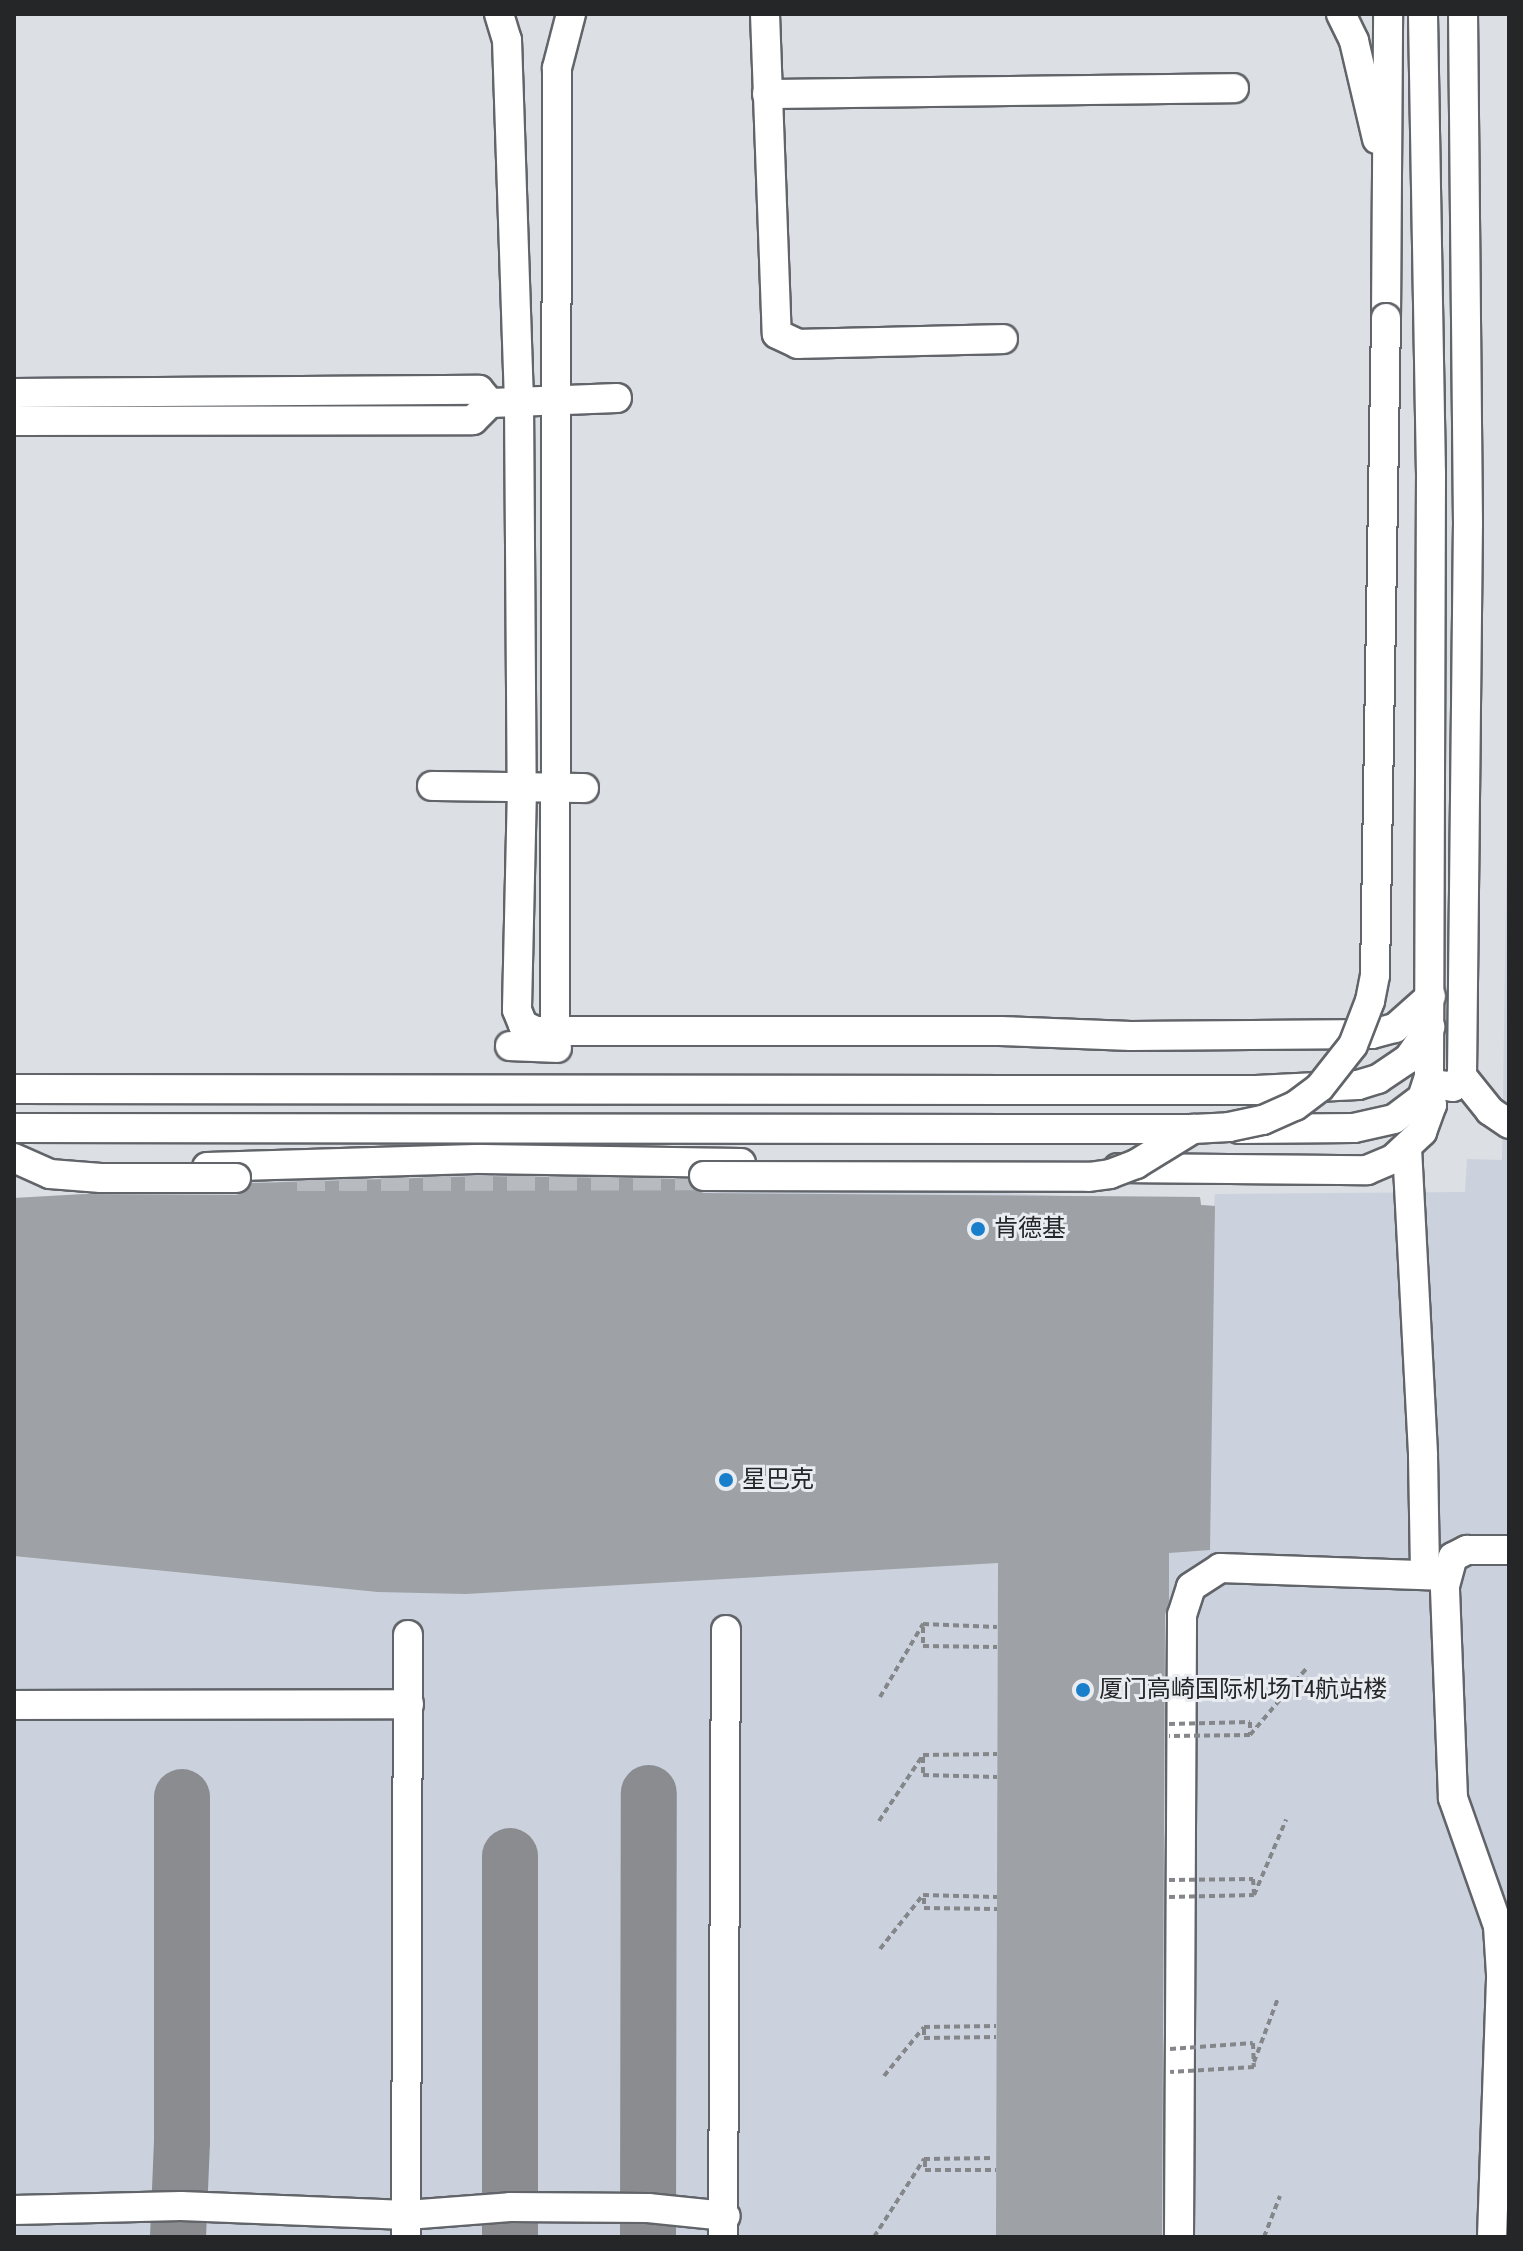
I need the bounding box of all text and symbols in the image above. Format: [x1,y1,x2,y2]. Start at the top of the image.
place label: 肯德基 [994,1215,1066,1243]
marker: 肯德基 [969,1220,987,1238]
place label: 星巴克 [742,1466,814,1494]
marker: 星巴克 [717,1471,735,1489]
place label: 厦门高崎国际机场T4航站楼 [1099,1676,1387,1704]
marker: 厦门高崎国际机场T4航站楼 [1074,1681,1092,1699]

